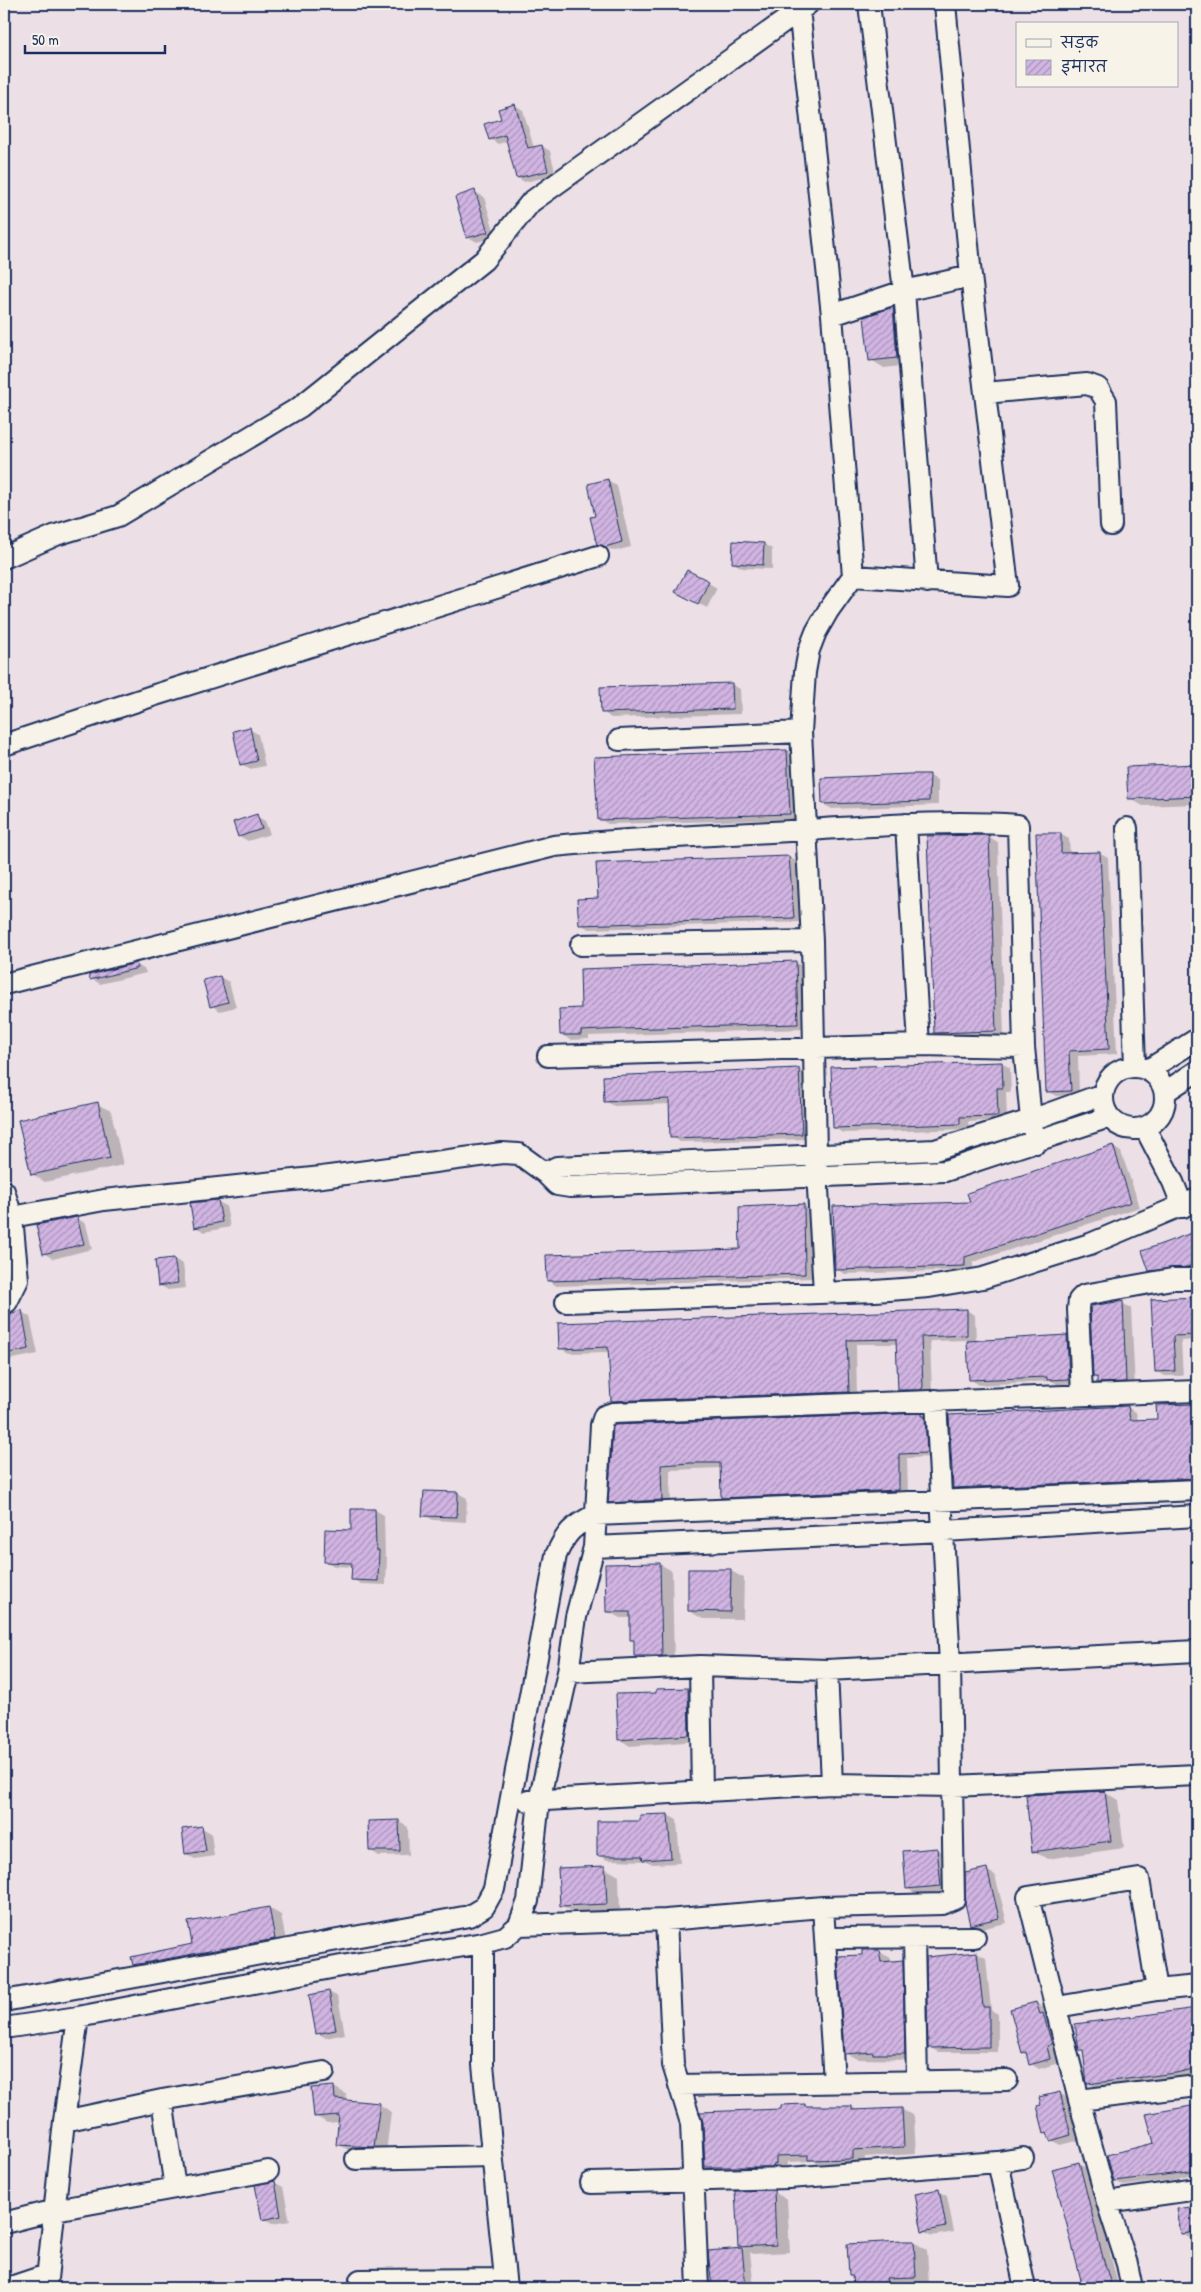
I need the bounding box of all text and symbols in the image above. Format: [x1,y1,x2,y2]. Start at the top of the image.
scale bar [25,22,165,54]
legend [1016,22,1178,88]
text: 50 m [32,29,59,50]
text: सड़क [1060,32,1099,53]
text: इमारत [1061,56,1108,77]

